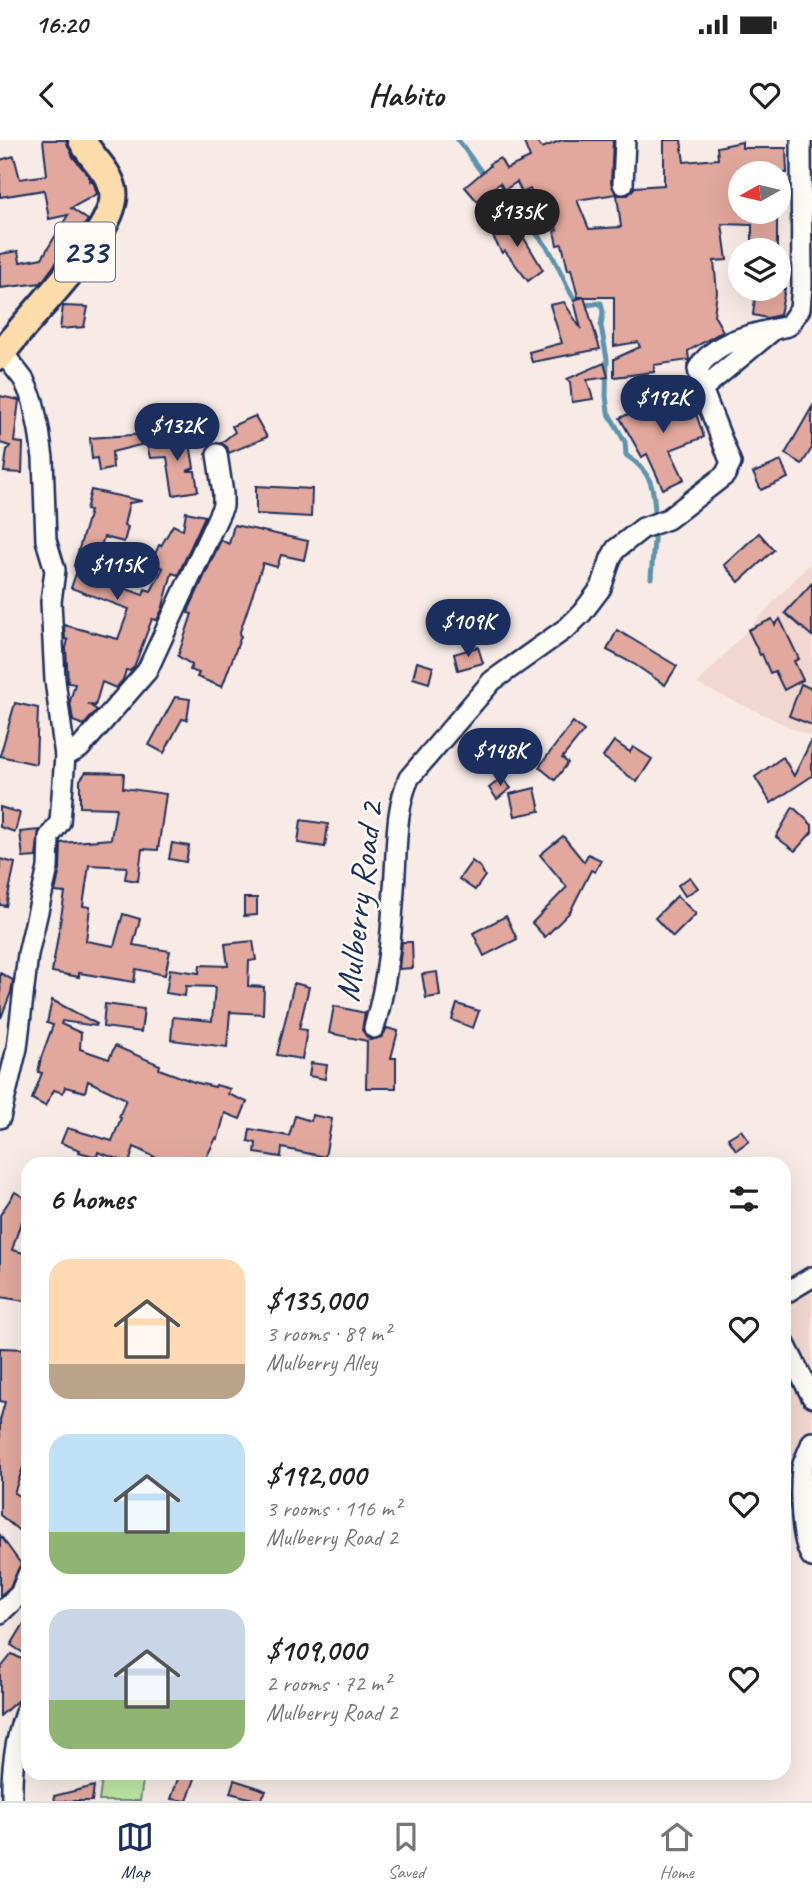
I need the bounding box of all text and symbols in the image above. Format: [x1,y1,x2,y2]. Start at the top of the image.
text: 16:20 [35,8,88,41]
text: Habito [368,74,444,115]
icon: back [28,76,66,114]
icon: heart [746,76,784,114]
north arrow [728,161,791,224]
map controls [728,161,791,301]
pin: $135K [468,190,566,249]
text: $135K [491,197,543,226]
road number: 233 [55,222,115,282]
button: layers [728,238,791,301]
pin: $192K [614,376,712,435]
text: $192K [637,383,689,412]
pin: $132K [128,404,226,463]
text: $132K [150,411,204,440]
pin: $115K [68,542,166,602]
text: $115K [91,550,143,579]
pin: $109K [419,600,517,659]
text: $109K [442,607,494,636]
pin: $148K [451,728,549,788]
text: $148K [473,736,527,765]
street label: Mulberry Road 2 [324,797,394,1004]
text: 6 homes [49,1180,134,1218]
icon: filters [725,1180,763,1218]
text: $135,000 [266,1281,366,1319]
icon: home [105,1287,189,1371]
icon: heart [725,1310,763,1348]
text: 3 rooms · 89 m² [266,1319,390,1348]
text: Mulberry Alley [266,1348,377,1377]
text: $192,000 [266,1456,366,1494]
icon: home [105,1462,189,1546]
icon: heart [725,1485,763,1523]
text: 3 rooms · 116 m² [266,1494,401,1523]
text: Mulberry Road 2 [266,1523,398,1552]
text: $109,000 [266,1631,366,1669]
icon: home [105,1637,189,1721]
icon: heart [725,1660,763,1698]
text: 2 rooms · 72 m² [266,1669,390,1698]
text: Mulberry Road 2 [266,1698,398,1727]
tab: Map [116,1818,154,1884]
tab: Saved [387,1818,425,1884]
tab: Home [658,1818,696,1884]

